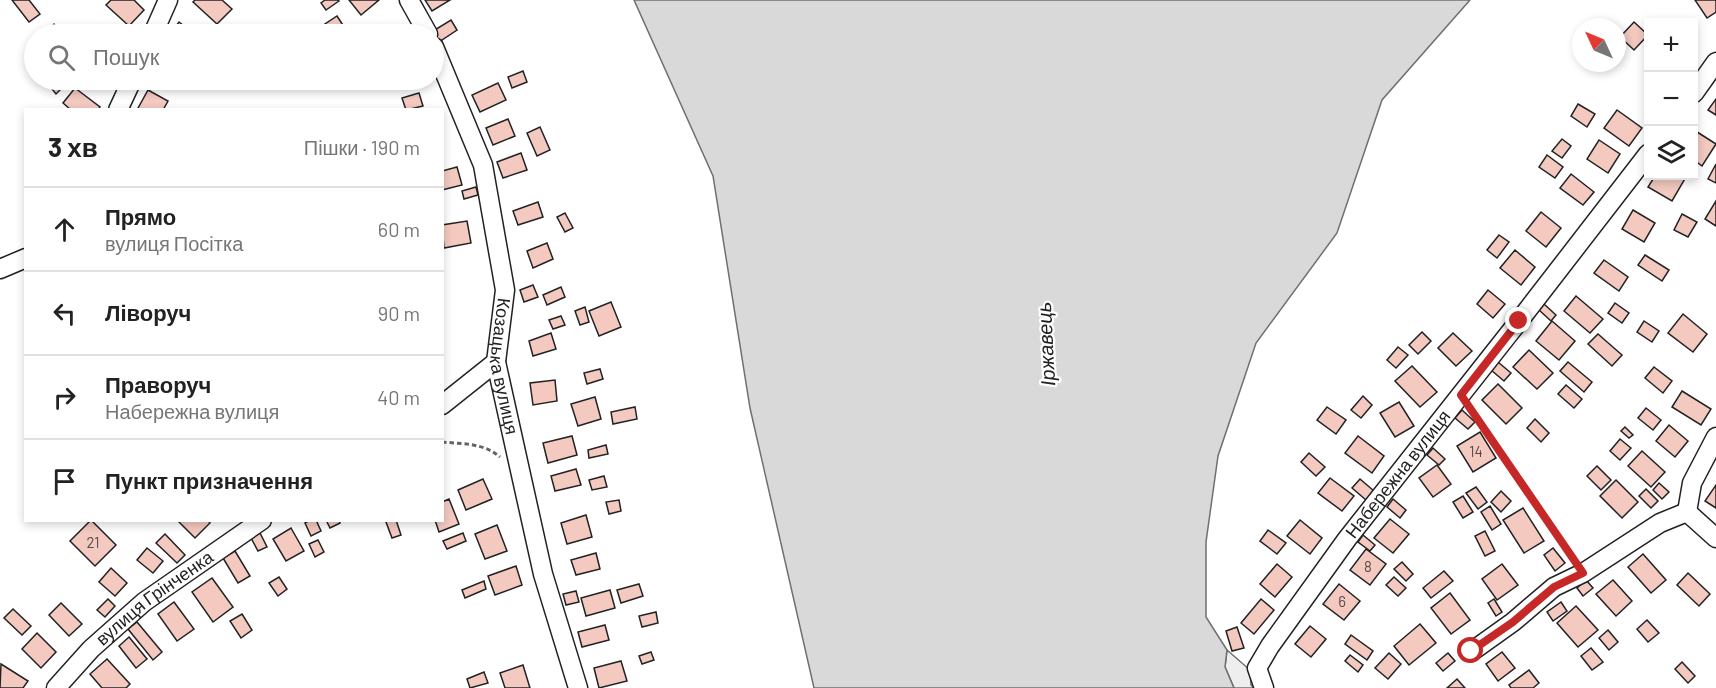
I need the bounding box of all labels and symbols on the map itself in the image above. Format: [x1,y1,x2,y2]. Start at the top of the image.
north arrow [1572,18,1626,72]
street label: Козацька вулиця [486,297,524,436]
water label: Іржавець [1031,301,1059,387]
route end [1505,307,1531,333]
street label: Набережна вулиця [1340,405,1455,542]
house number: 14 [1469,442,1483,460]
house number: 21 [86,533,100,551]
street label: вулиця Грінченка [91,545,218,650]
house number: 8 [1364,557,1372,575]
house number: 6 [1338,592,1346,610]
route start [1457,637,1483,663]

